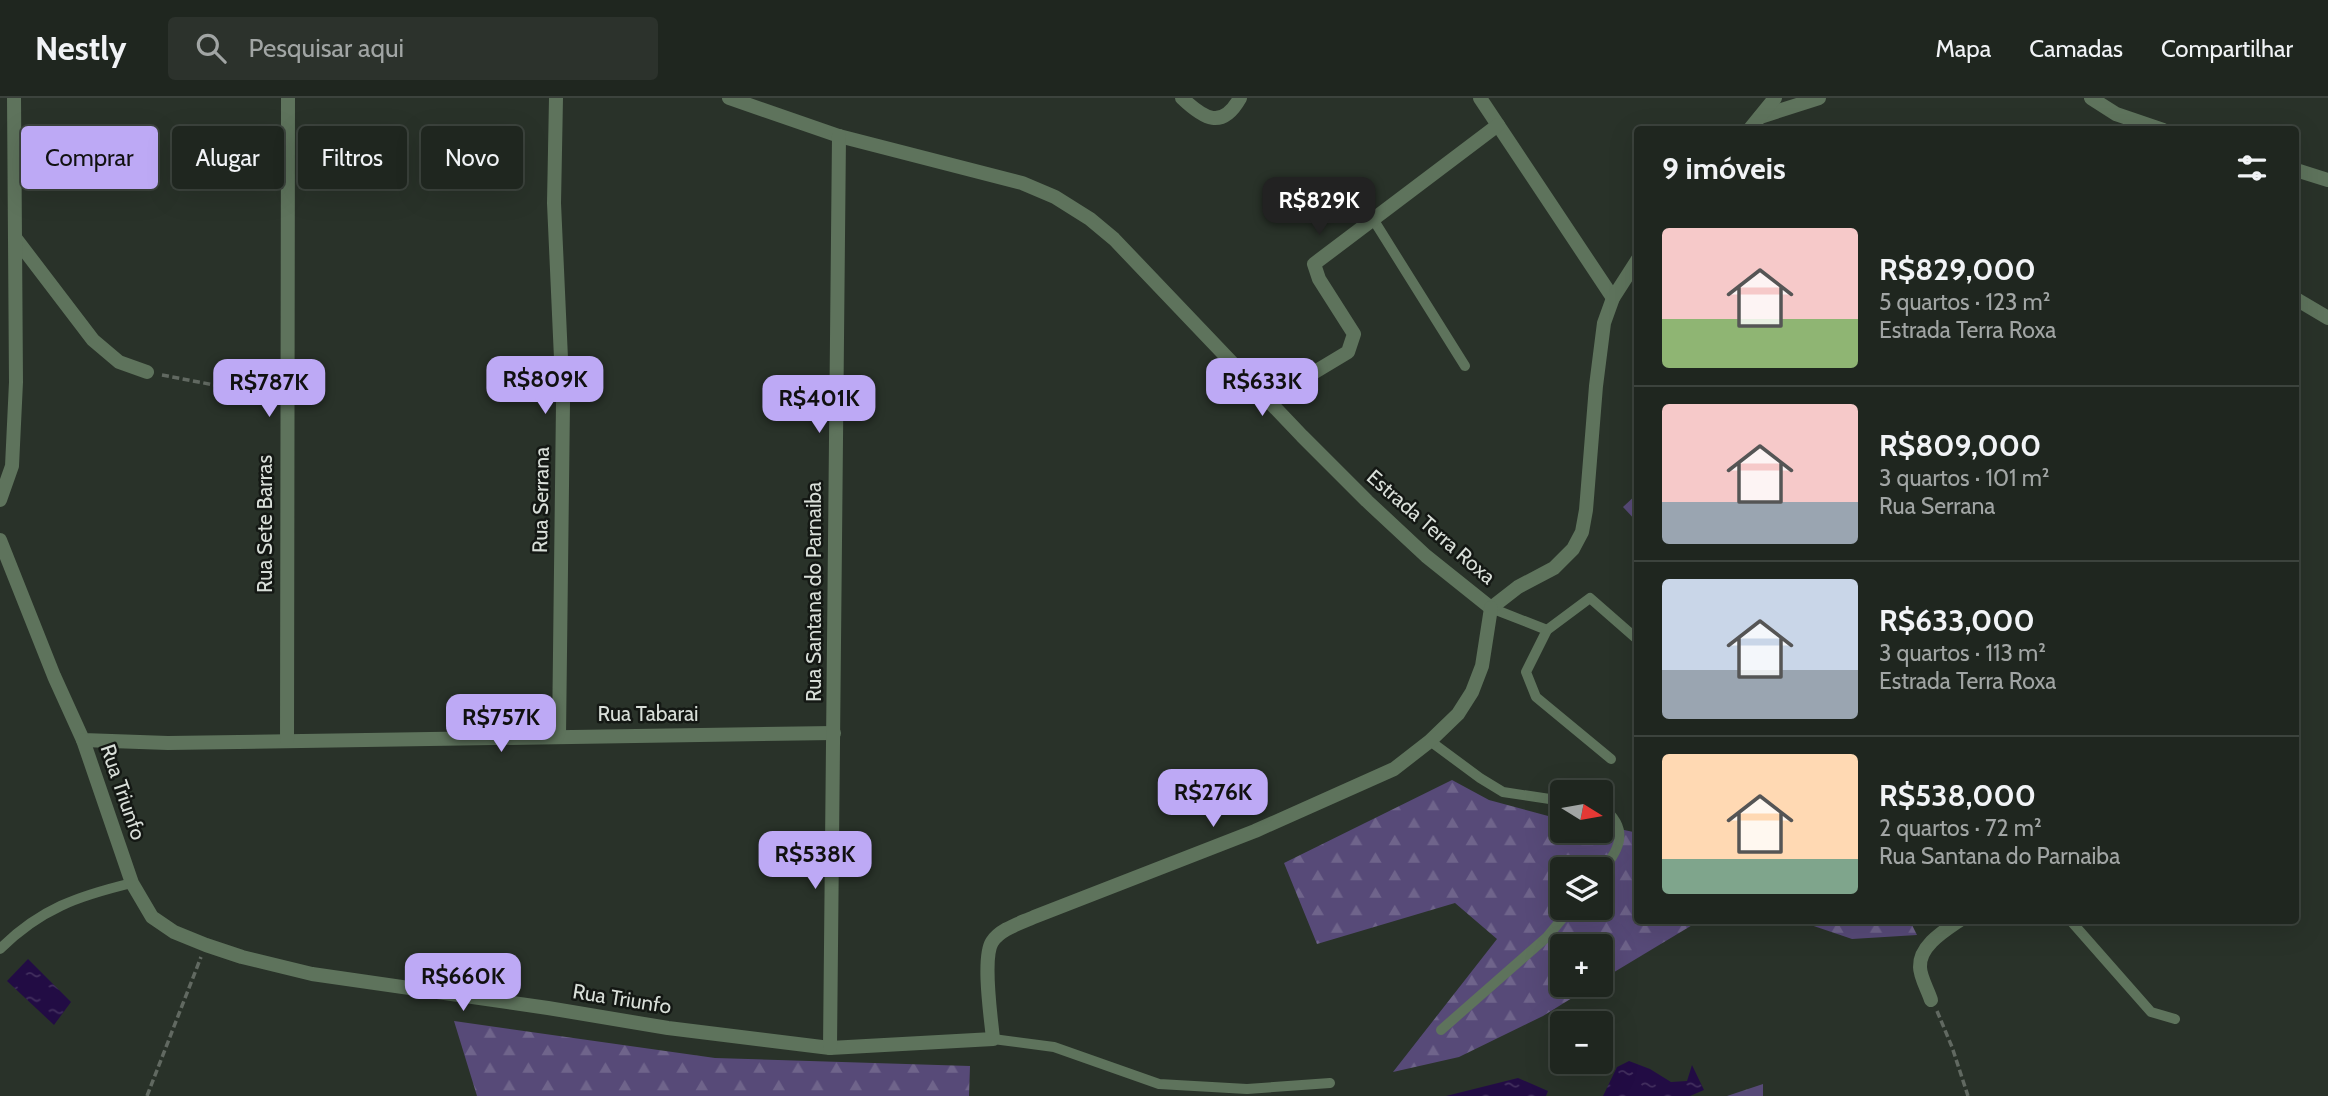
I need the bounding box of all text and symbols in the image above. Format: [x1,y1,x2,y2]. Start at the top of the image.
search box [168,17,658,80]
text: Nestly [35,28,126,68]
icon: search [192,29,230,67]
text: Pesquisar aqui [248,32,404,64]
text: Mapa [1935,34,1991,63]
text: Camadas [2029,34,2123,63]
text: Compartilhar [2161,34,2293,63]
chip: Comprar [21,126,158,189]
chip: Alugar [172,126,284,189]
chip: Filtros [298,126,407,189]
chip: Novo [421,126,523,189]
icon: filters [2233,149,2271,187]
text: 9 imóveis [1662,150,1786,187]
pin: R$829K [1262,178,1376,237]
text: R$829K [1278,186,1360,214]
text: R$829,000 [1879,251,2036,288]
icon: home [1718,256,1802,340]
text: 5 quartos · 123 m² [1879,288,2050,316]
text: Estrada Terra Roxa [1879,316,2056,344]
pin: R$809K [488,356,602,416]
pin: R$633K [1205,358,1319,418]
pin: R$787K [212,360,326,419]
text: R$809K [502,365,588,393]
text: R$633K [1222,367,1302,395]
text: R$787K [229,368,309,396]
pin: R$401K [762,376,876,435]
text: R$401K [778,384,860,412]
text: R$809,000 [1879,427,2041,464]
icon: home [1718,432,1802,516]
street label: Rua Serrana [527,447,554,553]
street label: Rua Sete Barras [252,455,277,593]
street label: Estrada Terra Roxa [1362,464,1501,589]
text: 3 quartos · 101 m² [1879,464,2049,492]
street label: Rua Santana do Parnaiba [801,482,826,702]
text: Rua Serrana [1879,492,1995,520]
text: R$633,000 [1879,602,2035,639]
icon: home [1718,607,1802,691]
text: 3 quartos · 113 m² [1879,639,2046,667]
text: Estrada Terra Roxa [1879,667,2056,695]
pin: R$757K [444,694,558,754]
street label: Rua Tabarai [598,701,698,726]
text: R$757K [462,703,540,731]
street label: Rua Triunfo [95,741,152,843]
pin: R$276K [1156,770,1270,829]
text: R$538,000 [1879,777,2036,814]
text: R$276K [1174,778,1252,806]
north arrow [1550,780,1614,844]
map controls [1550,780,1613,1074]
icon: home [1718,782,1802,866]
text: 2 quartos · 72 m² [1879,814,2042,842]
pin: R$538K [758,832,872,891]
text: R$538K [775,840,855,868]
text: Rua Santana do Parnaiba [1879,842,2120,870]
button: layers [1550,857,1613,920]
button: + [1550,934,1613,997]
pin: R$660K [406,954,520,1013]
text: R$660K [421,962,505,990]
street label: Rua Triunfo [571,978,673,1019]
button: − [1550,1011,1613,1074]

